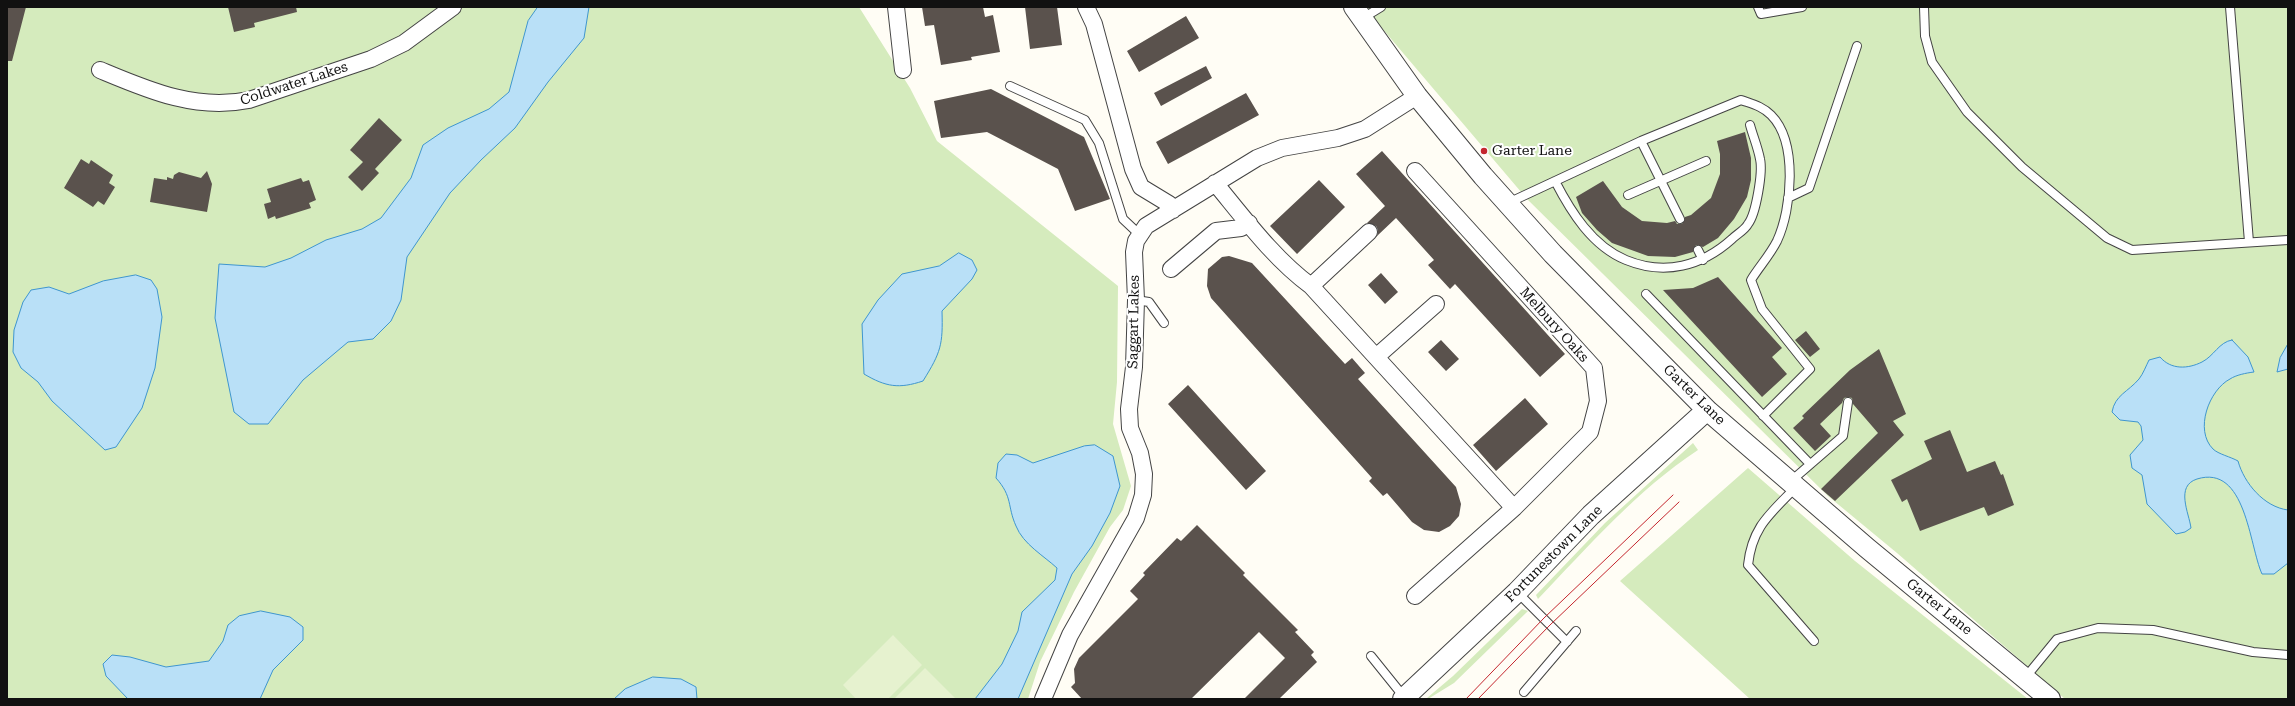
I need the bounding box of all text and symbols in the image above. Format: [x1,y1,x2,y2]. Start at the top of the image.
street label: Coldwater Lakes [238,59,350,109]
place label: Garter Lane [1492,143,1572,159]
marker: Garter Lane [1479,146,1489,156]
street label: Saggart Lakes [1125,275,1143,369]
street label: Melbury Oaks [1516,284,1592,366]
street label: Garter Lane [1659,361,1729,429]
street label: Fortunestown Lane [1502,502,1606,606]
street label: Garter Lane [1903,575,1975,639]

